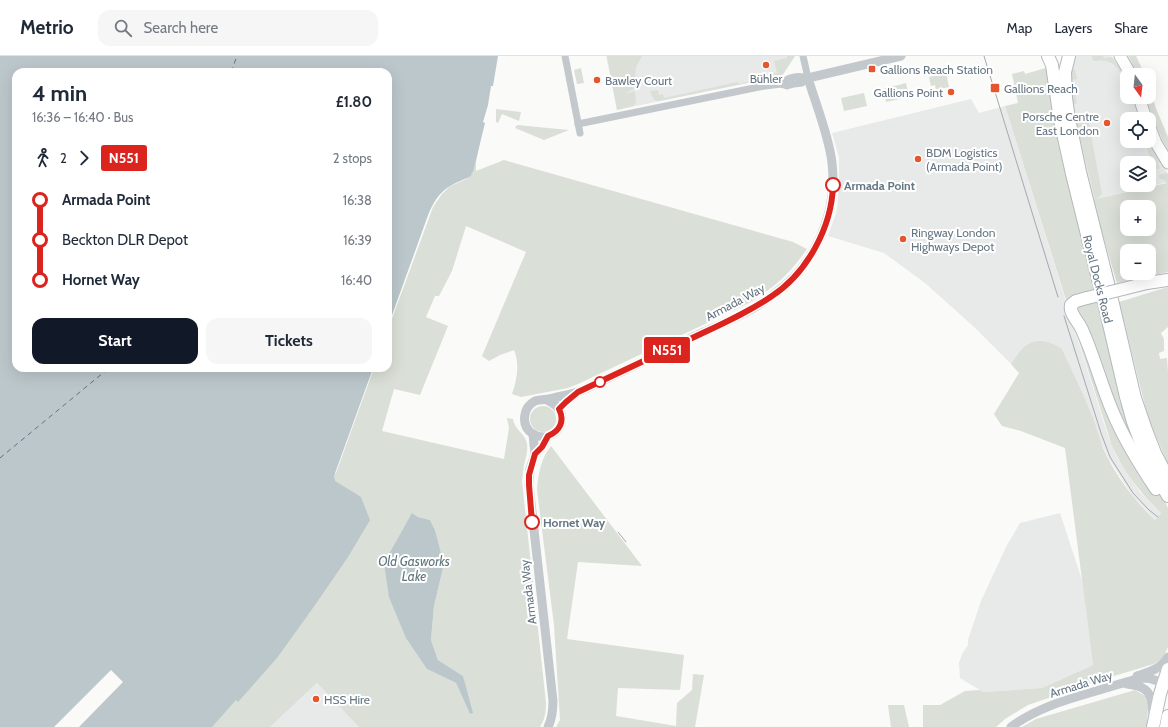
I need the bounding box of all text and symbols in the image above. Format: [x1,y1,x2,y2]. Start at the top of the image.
search box [98,10,378,46]
text: Metrio [20,16,74,39]
icon: search [112,17,134,39]
text: Search here [144,19,218,37]
text: Map [1007,19,1032,37]
text: Layers [1054,19,1092,37]
text: Share [1114,19,1148,37]
marker: Bühler [761,60,771,70]
place label: Gallions Reach Station [880,62,993,77]
marker: Gallions Reach Station [867,64,877,74]
north arrow [1120,68,1156,104]
map controls [1120,68,1156,280]
place label: Bühler [750,71,783,86]
place label: Bawley Court [605,73,672,88]
marker: Bawley Court [592,75,602,85]
text: 4 min [32,80,87,107]
place label: Gallions Reach [1004,81,1078,96]
marker: Gallions Reach [989,82,1001,94]
place label: Gallions Point [873,85,943,100]
marker: Gallions Point [946,87,956,97]
text: £1.80 [336,93,372,111]
text: 16:36 – 16:40 · Bus [32,109,133,125]
place label: Porsche Centre East London [1022,109,1099,138]
button: locate [1120,112,1156,148]
marker: Porsche Centre East London [1102,118,1112,128]
place label: BDM Logistics (Armada Point) [926,145,1003,174]
icon: walk [32,147,54,169]
icon: forward [73,147,95,169]
text: N551 [109,149,139,167]
text: 2 [60,150,67,166]
text: 2 stops [333,150,372,166]
marker: BDM Logistics (Armada Point) [913,154,923,164]
button: layers [1120,156,1156,192]
marker: Armada Point [825,177,841,193]
place label: Armada Point [844,178,915,193]
text: Armada Point [62,191,151,209]
text: 16:38 [343,192,372,208]
button: + [1120,200,1156,236]
place label: Ringway London Highways Depot [911,225,996,254]
text: Beckton DLR Depot [62,231,188,249]
text: 16:39 [343,232,372,248]
street label: Royal Docks Road [1080,233,1116,325]
marker: Ringway London Highways Depot [898,234,908,244]
button: − [1120,244,1156,280]
text: Hornet Way [62,271,140,289]
text: 16:40 [341,272,372,288]
street label: Armada Way [703,280,767,324]
button: Start [32,318,198,364]
button: Tickets [206,318,372,364]
line badge: N551 [639,337,695,363]
text: N551 [652,341,682,359]
unlabelled marker [594,376,606,388]
marker: Hornet Way [524,514,540,530]
place label: Hornet Way [543,515,606,530]
water label: Old Gasworks Lake [378,553,450,584]
street label: Armada Way [517,559,539,625]
street label: Armada Way [1048,667,1114,701]
place label: HSS Hire [324,692,370,707]
marker: HSS Hire [311,694,321,704]

